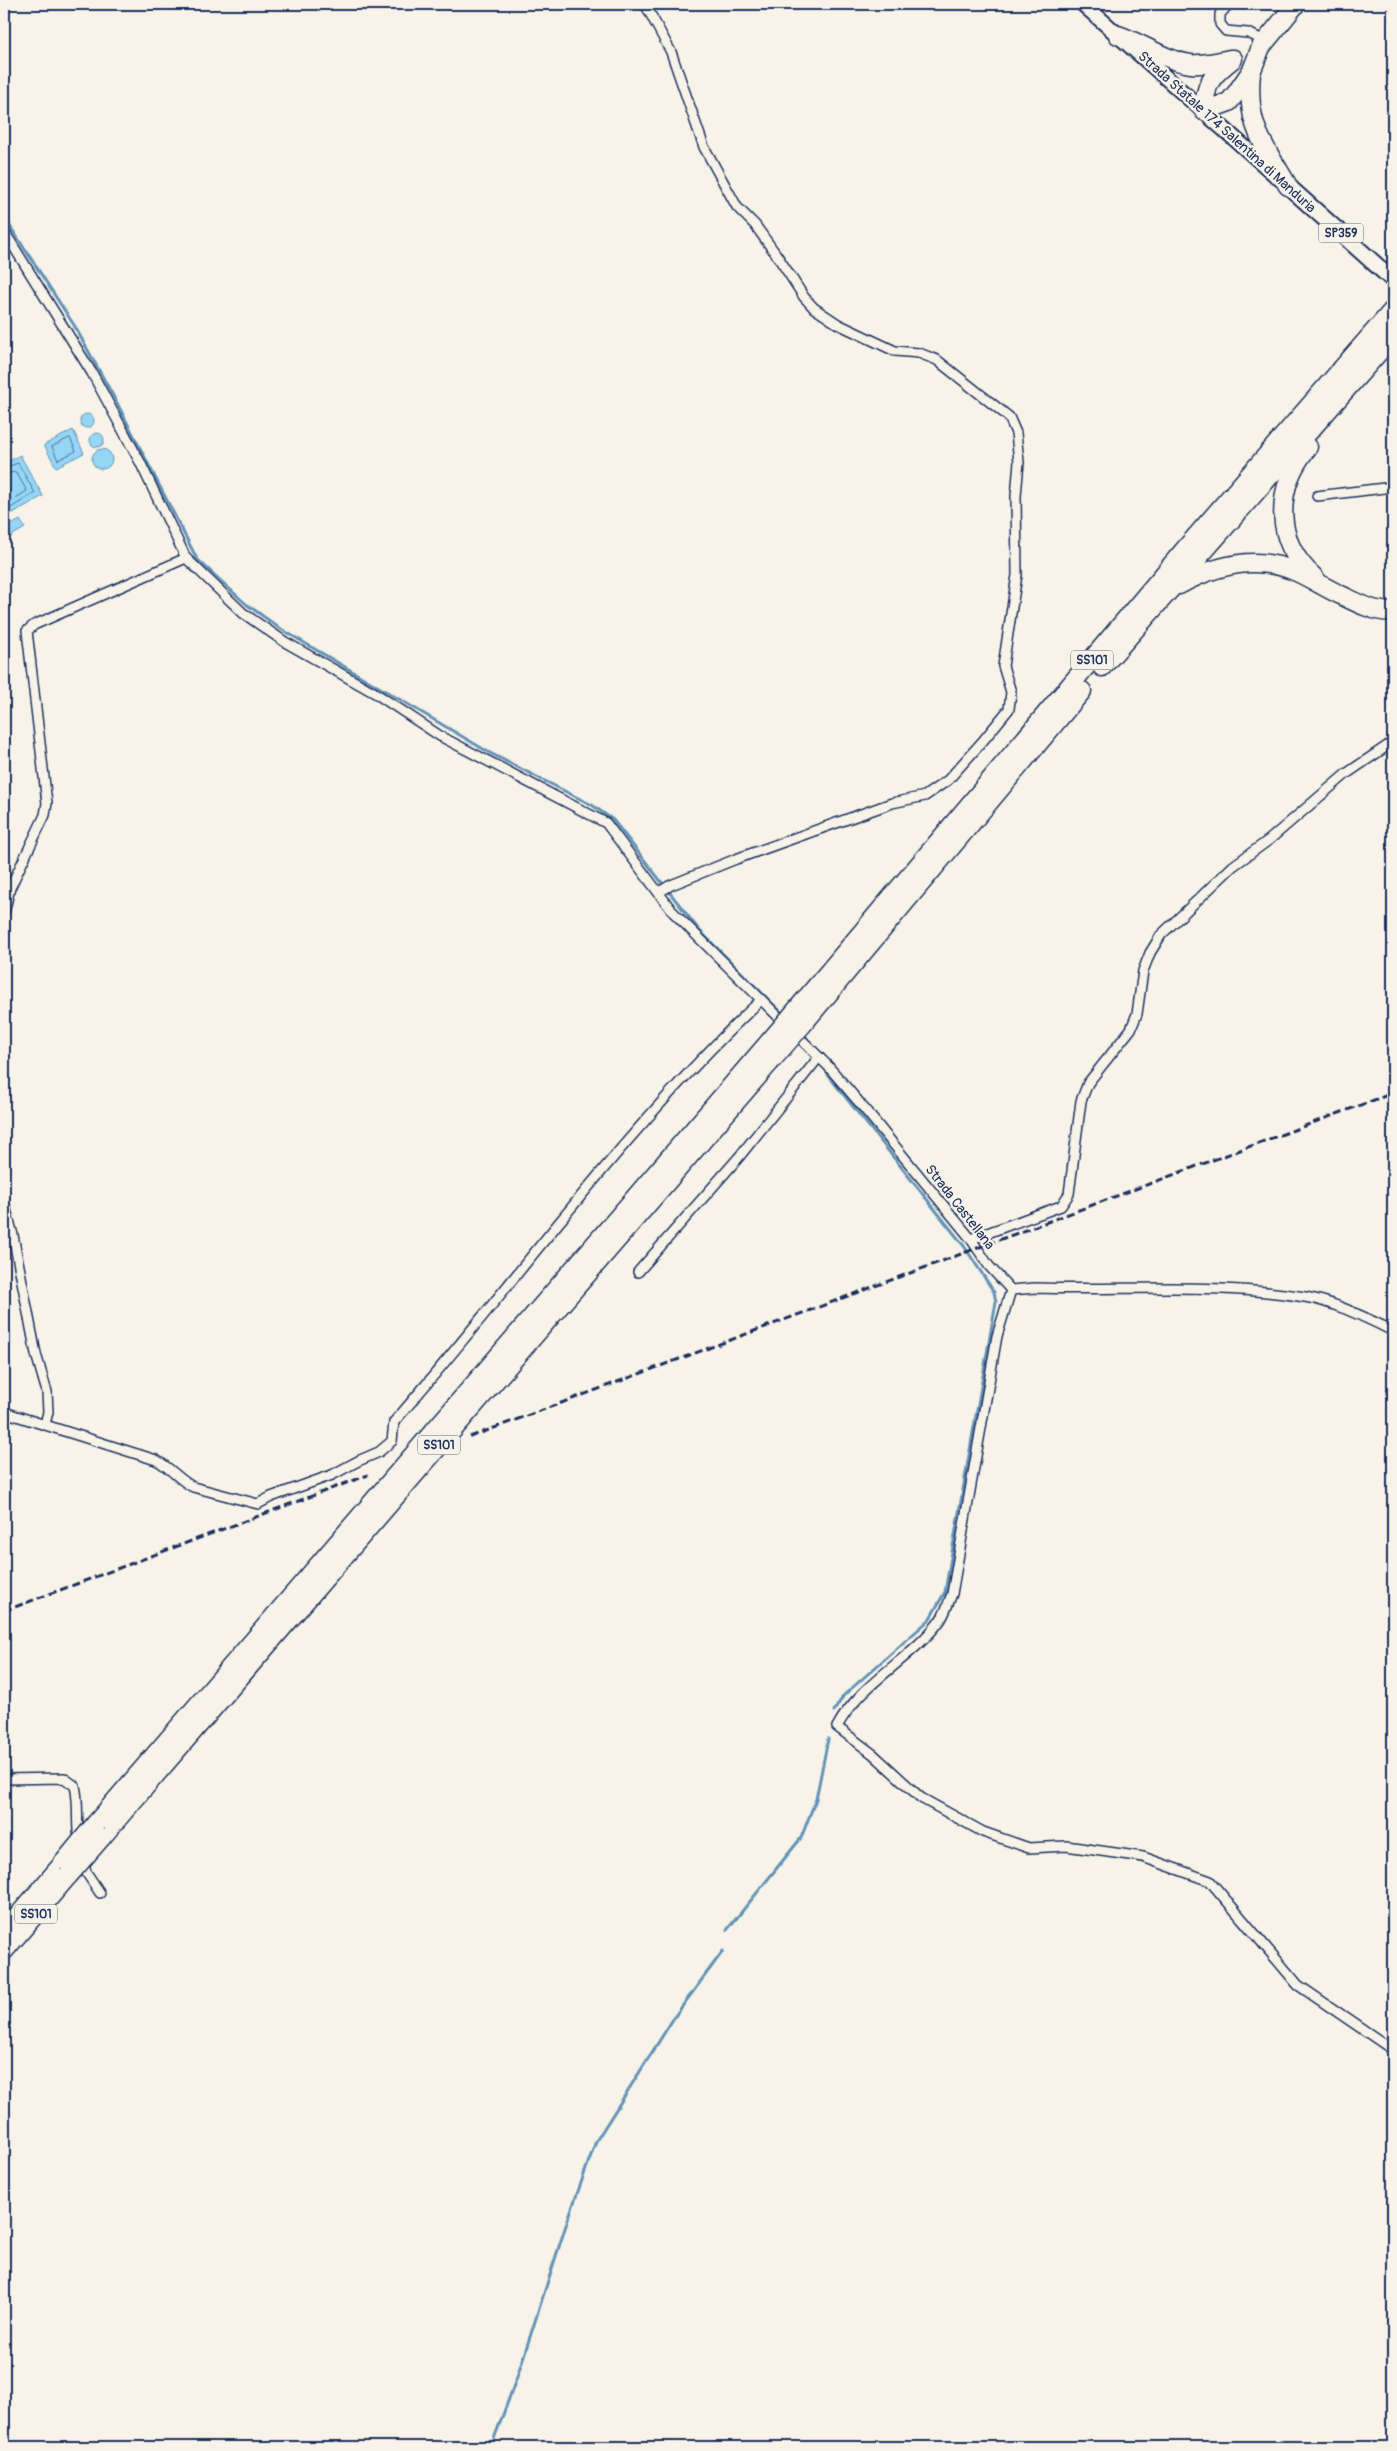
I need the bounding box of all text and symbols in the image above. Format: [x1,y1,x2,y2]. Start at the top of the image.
street label: Strada Statale 174 Salentina di Manduria [1135,48,1319,216]
road number: SP359 [1318,224,1364,242]
road number: SS101 [1071,650,1113,670]
street label: Strada Castellana [922,1161,998,1253]
road number: SS101 [418,1436,460,1454]
road number: SS101 [15,1905,57,1924]

